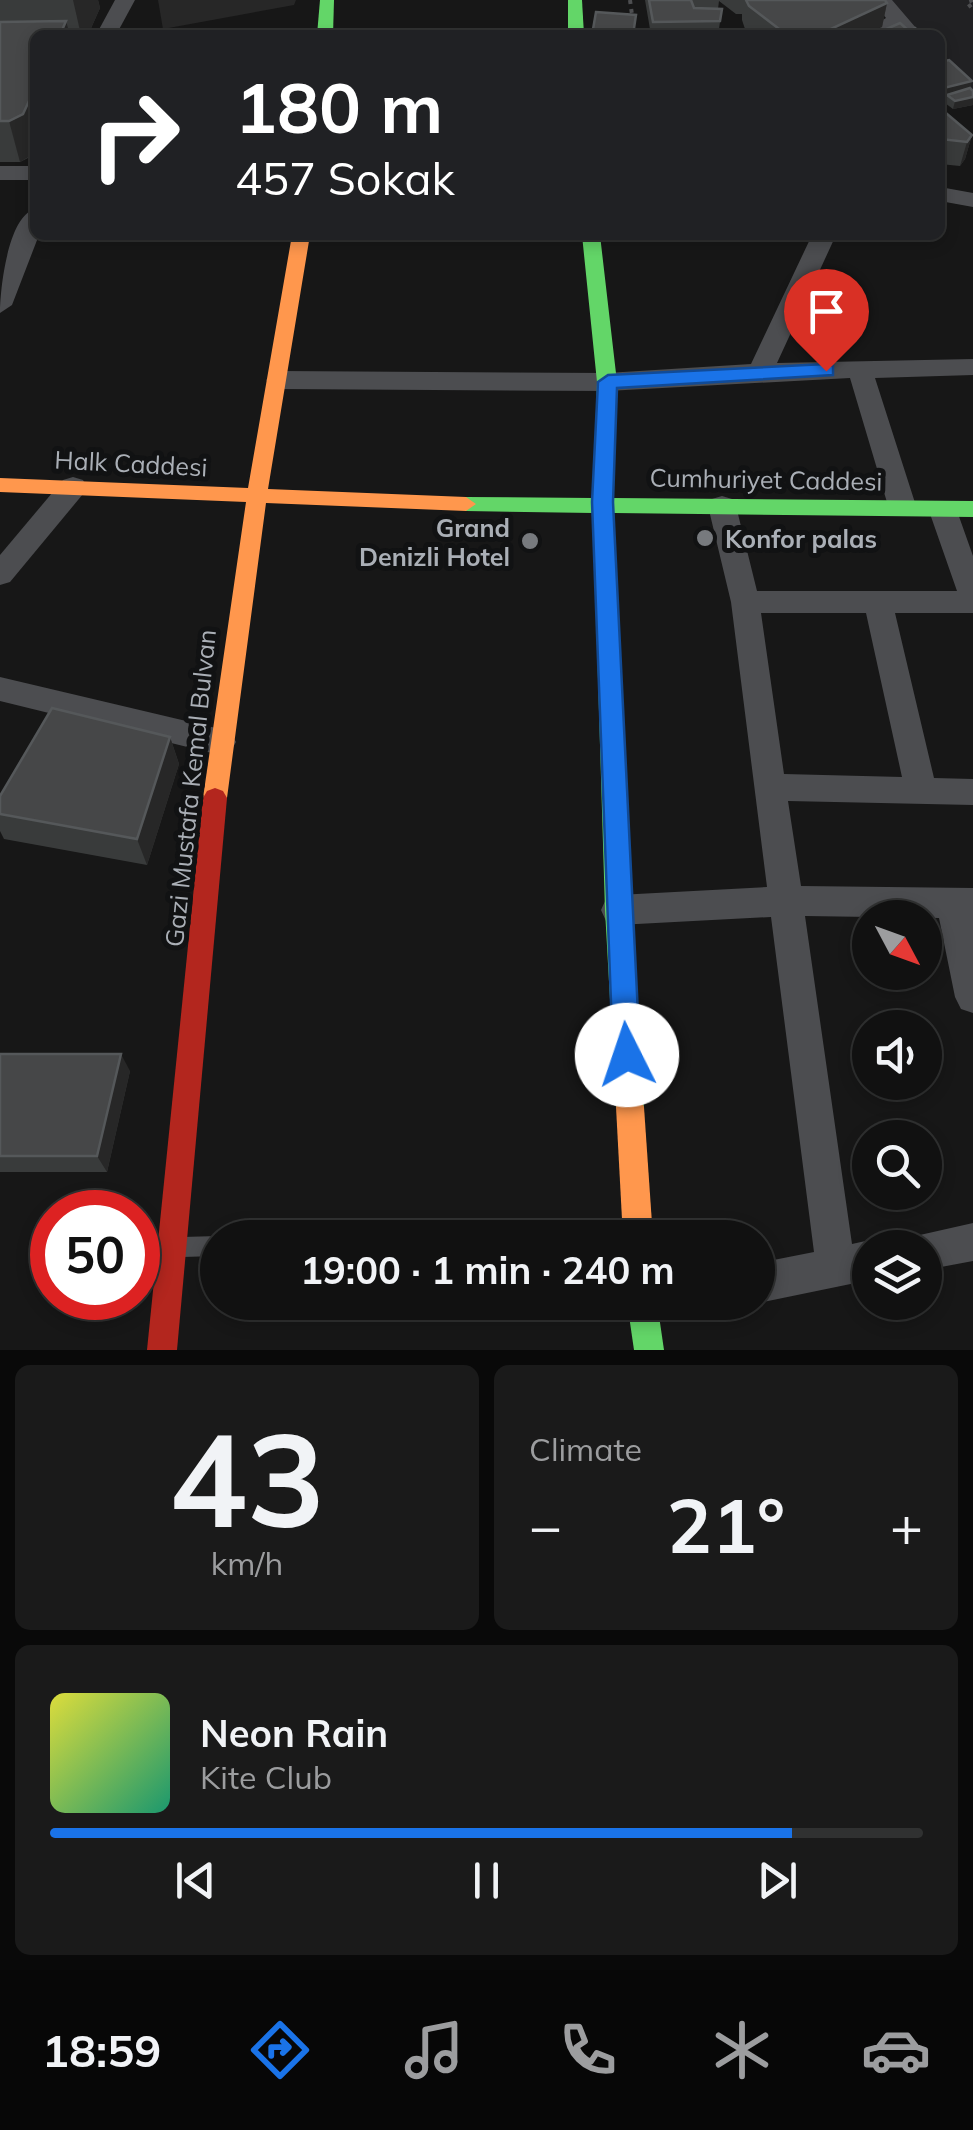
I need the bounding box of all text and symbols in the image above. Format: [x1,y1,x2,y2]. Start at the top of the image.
text: 180 m [235,63,443,151]
icon: right [70,70,200,200]
text: 457 Sokak [235,150,455,206]
pin [784,269,869,372]
icon: arrive [799,284,854,339]
street label: Halk Caddesi [54,444,208,482]
street label: Cumhuriyet Caddesi [649,461,883,497]
place label: Grand Denizli Hotel [359,512,510,572]
place label: Konfor palas [725,523,877,554]
marker: Konfor palas [694,527,716,549]
marker: Grand Denizli Hotel [519,530,541,552]
street label: Gazi Mustafa Kemal Bulvan [158,628,222,948]
north arrow [852,900,942,990]
map controls [852,900,942,1320]
position arrow [575,1003,679,1107]
button: sound [852,1010,942,1100]
button: search [852,1120,942,1210]
speed limit sign: 50 [30,1190,160,1320]
button: layers [852,1230,942,1320]
text: 19:00 · 1 min · 240 m [300,1246,675,1294]
text: 43 [169,1396,325,1560]
text: Climate [529,1429,642,1469]
text: 21° [667,1478,785,1572]
text: − [529,1491,562,1560]
text: + [890,1491,923,1560]
text: km/h [211,1543,283,1583]
text: Neon Rain [200,1709,388,1757]
text: Kite Club [200,1757,332,1797]
icon: previous [168,1853,223,1908]
icon: pause [459,1853,514,1908]
icon: next [750,1853,805,1908]
icon: directions [245,2015,315,2085]
icon: music [399,2015,469,2085]
icon: phone [553,2015,623,2085]
icon: climate [707,2015,777,2085]
icon: car [861,2015,931,2085]
text: 18:59 [42,2022,161,2078]

